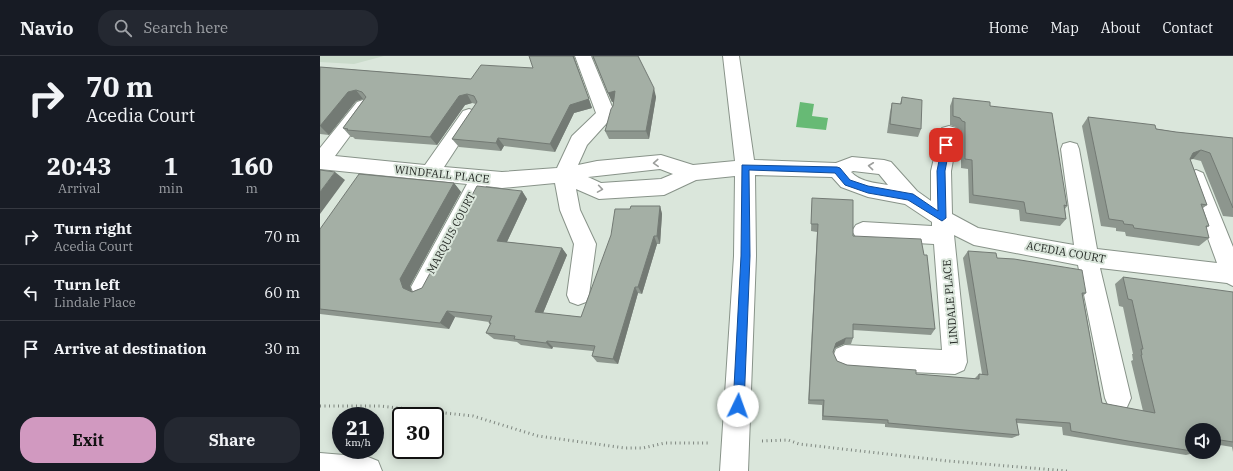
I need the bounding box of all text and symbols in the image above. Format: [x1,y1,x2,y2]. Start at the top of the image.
search box [98,10,378,46]
text: Navio [20,16,74,40]
icon: search [112,17,134,39]
text: Search here [144,18,228,37]
text: Home [989,19,1028,37]
text: Map [1050,19,1079,37]
text: About [1101,19,1140,37]
text: Contact [1162,19,1213,37]
text: 70 m [86,68,153,105]
icon: right [20,72,72,124]
text: Acedia Court [86,104,195,127]
pin [929,128,963,162]
icon: arrive [935,134,957,156]
text: 20:43 [47,150,112,182]
text: 1 [164,150,178,182]
text: 160 [230,150,273,182]
one-way arrow [653,158,659,167]
one-way arrow [868,161,874,170]
street label: WINDFALL PLACE [394,162,490,186]
text: Arrival [58,180,100,197]
text: min [158,180,183,197]
text: m [245,180,258,197]
one-way arrow [597,184,603,193]
street label: MARQUIS COURT [424,190,478,276]
text: Turn right [54,219,132,238]
icon: right [20,226,42,248]
text: 70 m [264,227,300,246]
text: Acedia Court [54,238,133,255]
street label: ACEDIA COURT [1025,238,1107,266]
street label: LINDALE PLACE [939,259,961,345]
text: Turn left [54,275,120,294]
icon: left [20,282,42,304]
text: 60 m [264,283,300,302]
text: Lindale Place [54,294,136,311]
icon: arrive [20,338,42,360]
text: Arrive at destination [54,339,206,358]
text: 30 m [264,339,300,358]
position arrow [717,385,759,427]
speed limit sign: 30 [392,407,444,459]
text: 21 [346,414,370,441]
button: Exit [20,417,156,463]
button: Share [164,417,300,463]
map controls [1185,423,1221,459]
button: sound [1185,423,1221,459]
text: km/h [345,436,371,449]

